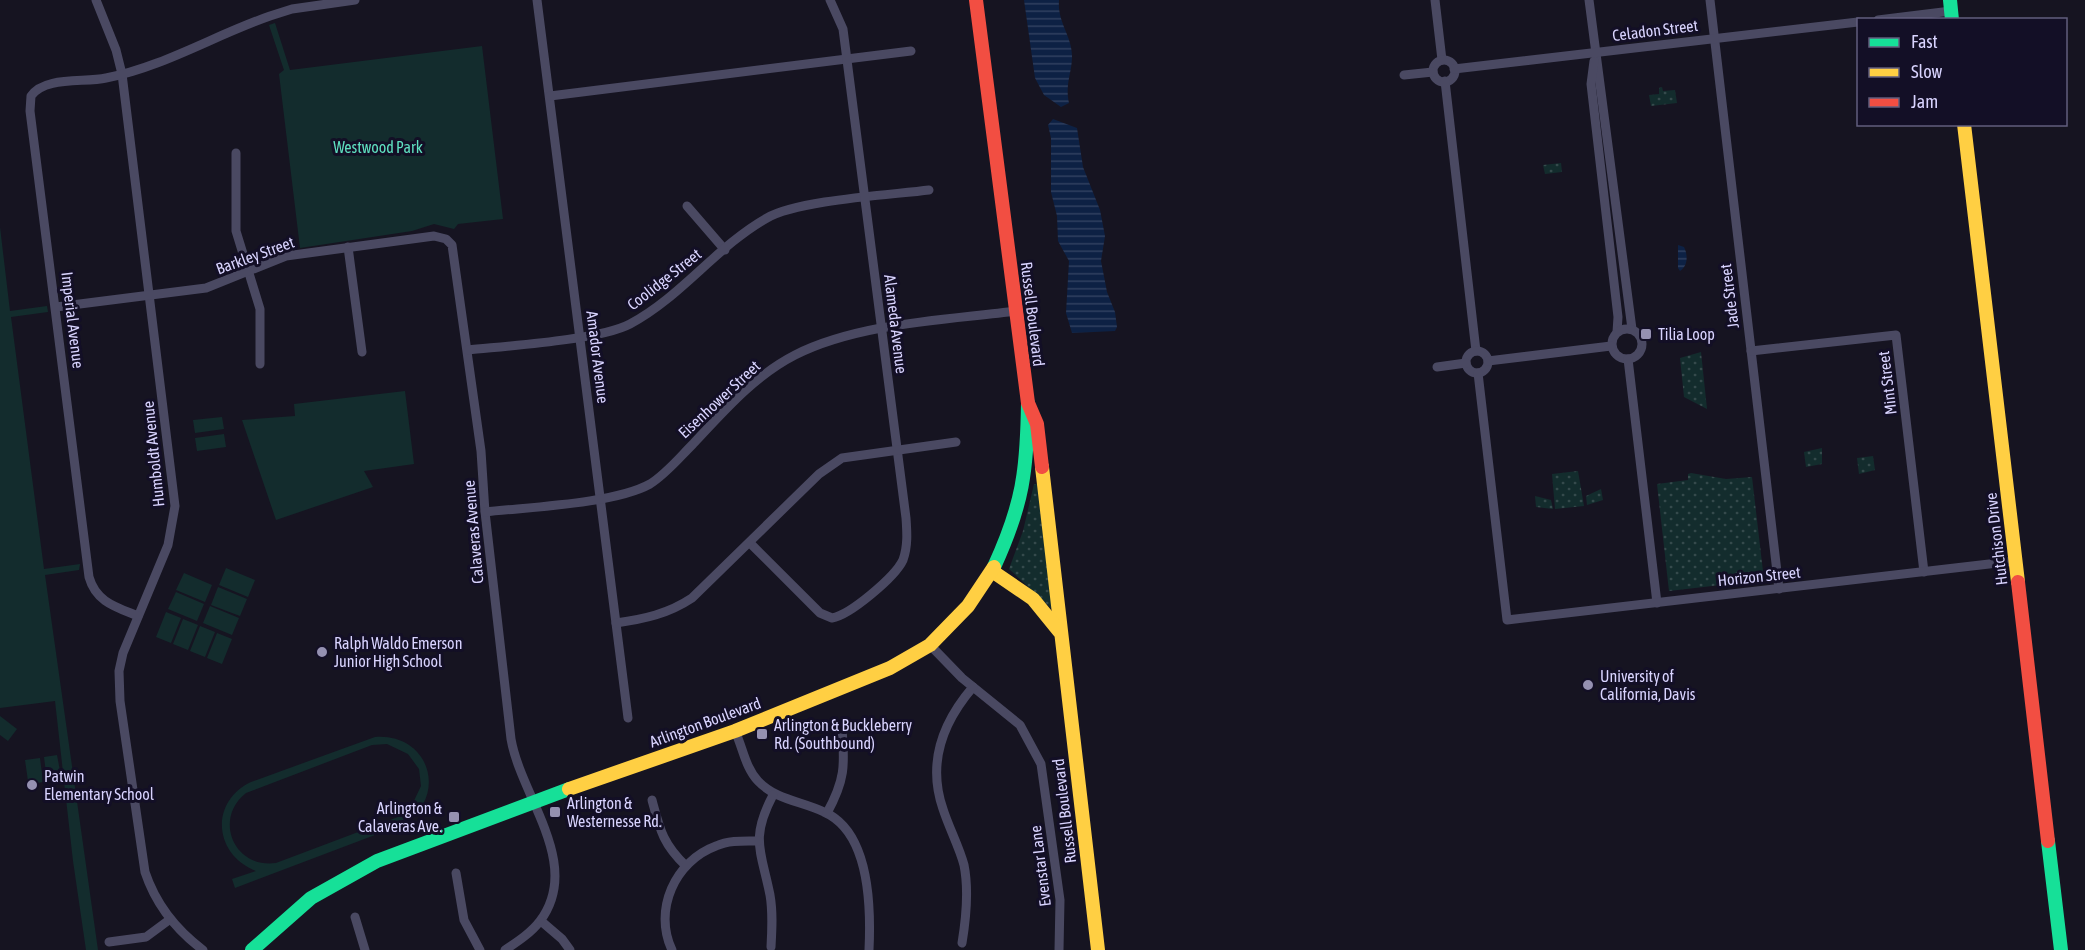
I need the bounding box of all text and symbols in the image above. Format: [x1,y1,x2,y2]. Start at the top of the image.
street label: Celadon Street [1611,16,1699,44]
legend [1857,18,2067,126]
text: Fast [1911,31,1938,52]
text: Slow [1911,61,1942,82]
text: Jam [1911,91,1938,112]
park label: Westwood Park [333,138,423,156]
street label: Barkley Street [213,232,297,278]
street label: Coolidge Street [623,244,705,314]
street label: Russell Boulevard [1018,261,1048,367]
street label: Jade Street [1716,262,1742,329]
street label: Imperial Avenue [57,271,88,369]
street label: Alameda Avenue [881,273,911,375]
street label: Amador Avenue [583,310,613,404]
place label: Tilia Loop [1658,325,1715,344]
marker: Tilia Loop [1639,327,1653,341]
street label: Mint Street [1874,350,1900,416]
street label: Eisenhower Street [674,356,764,441]
street label: Humboldt Avenue [138,400,168,508]
street label: Calaveras Avenue [460,479,486,585]
street label: Hutchison Drive [1981,492,2011,586]
street label: Horizon Street [1717,563,1802,589]
place label: Ralph Waldo Emerson Junior High School [334,634,462,671]
marker: Ralph Waldo Emerson Junior High School [315,645,329,659]
place label: University of California, Davis [1600,667,1696,703]
marker: University of California, Davis [1581,678,1595,692]
street label: Arlington Boulevard [647,693,764,751]
place label: Arlington & Buckleberry Rd. (Southbound) [774,716,912,753]
marker: Arlington & Buckleberry Rd. (Southbound) [755,727,769,741]
street label: Russell Boulevard [1049,758,1079,864]
place label: Patwin Elementary School [44,767,155,804]
marker: Patwin Elementary School [25,778,39,792]
place label: Arlington & Westernesse Rd. [567,794,662,830]
place label: Arlington & Calaveras Ave. [358,799,443,835]
marker: Arlington & Westernesse Rd. [548,805,562,819]
marker: Arlington & Calaveras Ave. [447,810,461,824]
street label: Evenstar Lane [1026,824,1054,908]

